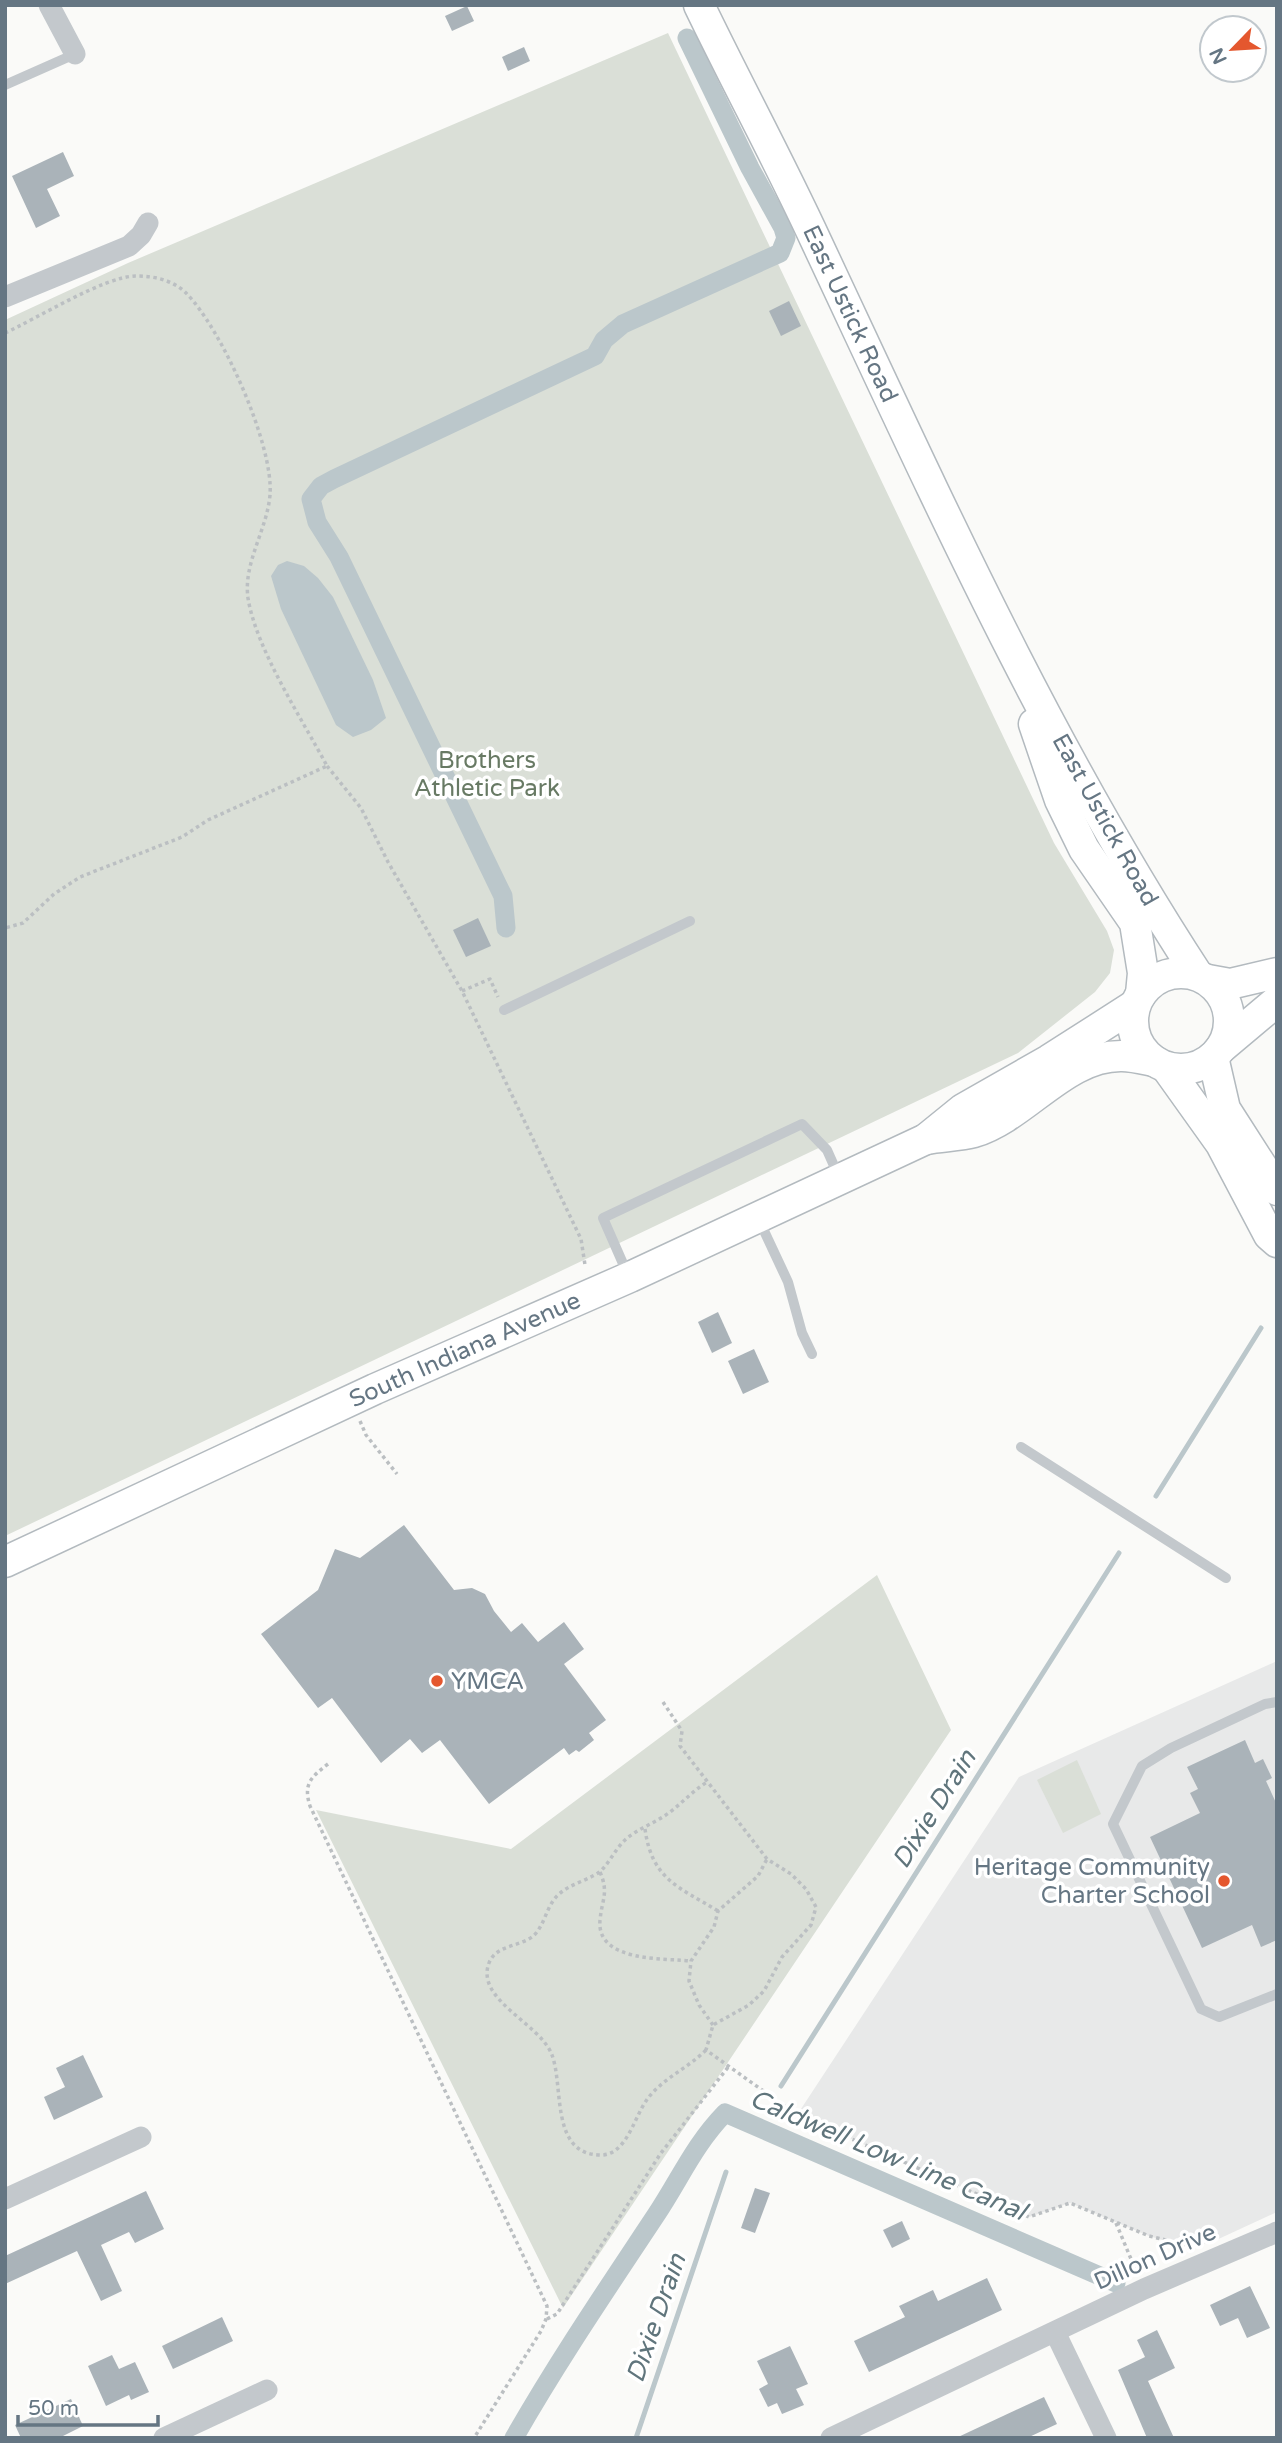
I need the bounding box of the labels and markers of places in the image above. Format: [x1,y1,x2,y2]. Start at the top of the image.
place label: YMCA [451,1667,524,1696]
marker: YMCA [429,1673,445,1689]
place label: Heritage Community Charter School [974,1853,1210,1910]
marker: Heritage Community Charter School [1216,1873,1232,1889]

